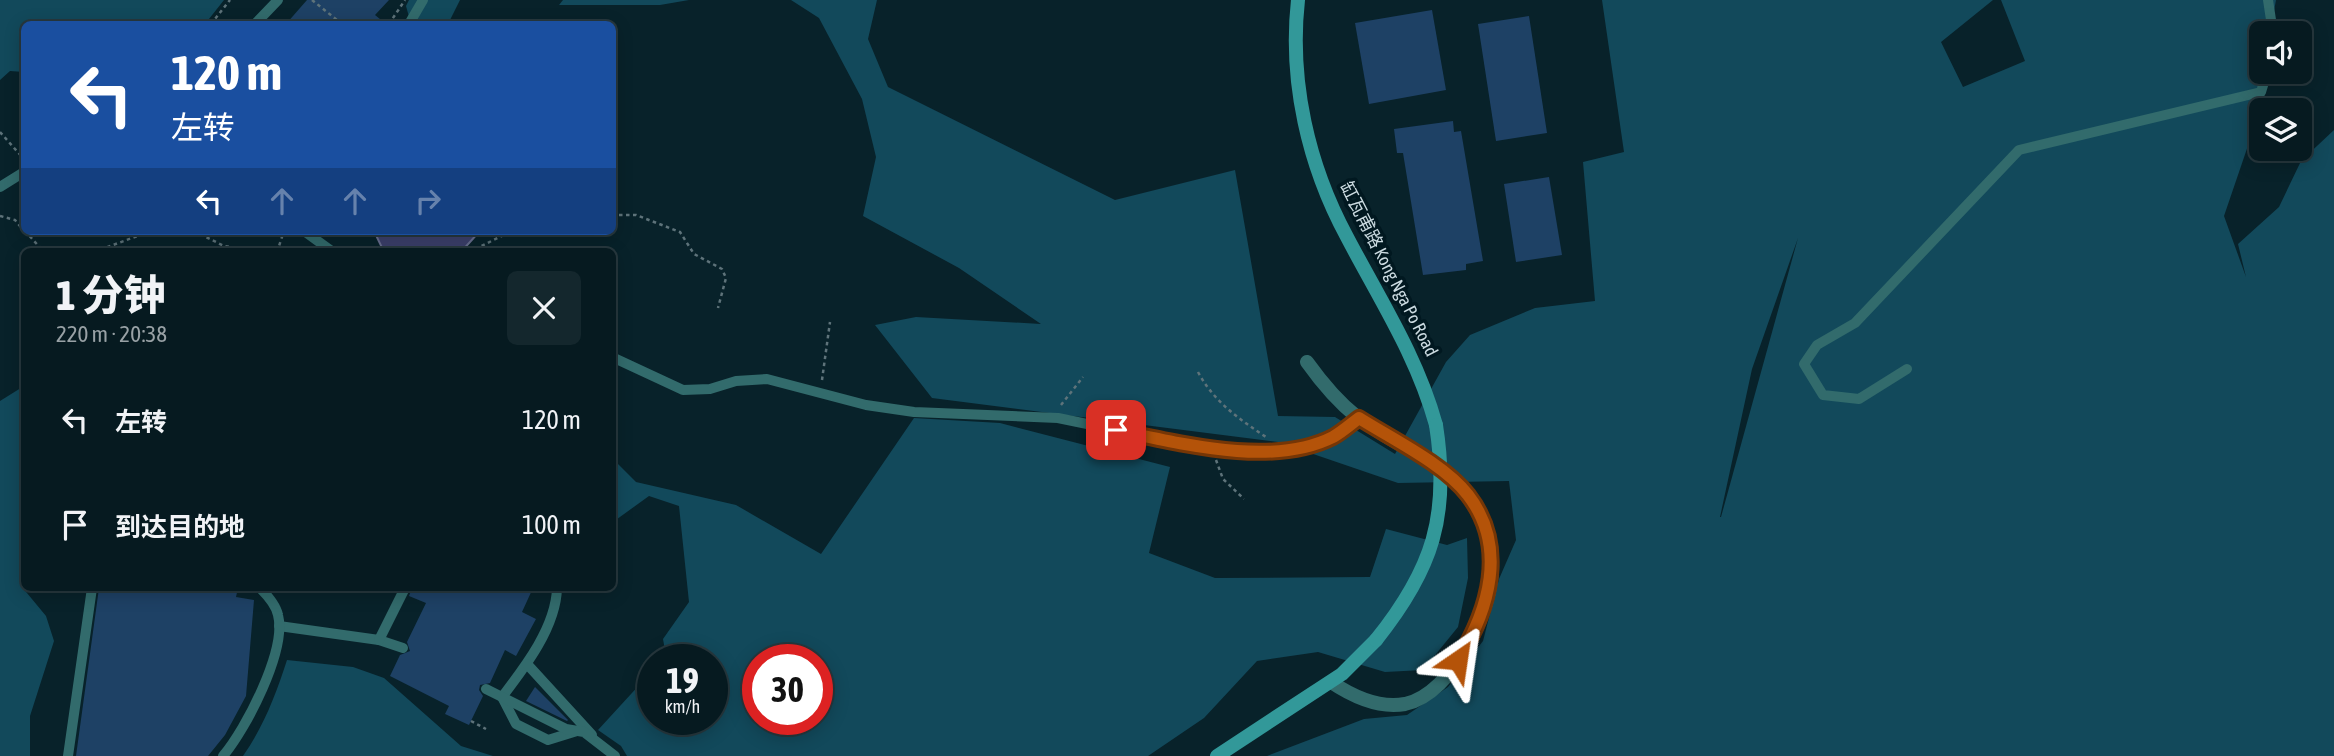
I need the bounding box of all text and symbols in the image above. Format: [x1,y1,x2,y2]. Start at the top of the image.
map controls [2249,21,2312,161]
button: sound [2249,21,2312,84]
text: 120 m [171,44,282,100]
icon: left [56,49,147,140]
button: layers [2249,98,2312,161]
text: 左转 [171,109,235,146]
street label: 缸瓦甫路 Kong Nga Po Road [1336,178,1443,360]
icon: left [190,182,228,220]
icon: ahead [263,182,301,220]
icon: ahead [336,182,374,220]
icon: right [409,182,447,220]
text: 1 分钟 [56,271,166,319]
button: close [507,271,581,345]
text: 220 m · 20:38 [56,321,167,347]
pin [1086,400,1146,460]
icon: left [56,401,94,439]
text: 120 m [522,405,581,435]
text: 左转 [115,407,167,437]
icon: arrive [1097,411,1135,449]
icon: arrive [56,506,94,544]
text: 100 m [522,510,581,540]
text: 到达目的地 [115,512,245,542]
position arrow [1421,623,1495,697]
speed limit sign: 30 [742,644,833,735]
text: 19 [666,660,699,700]
text: km/h [665,696,700,717]

